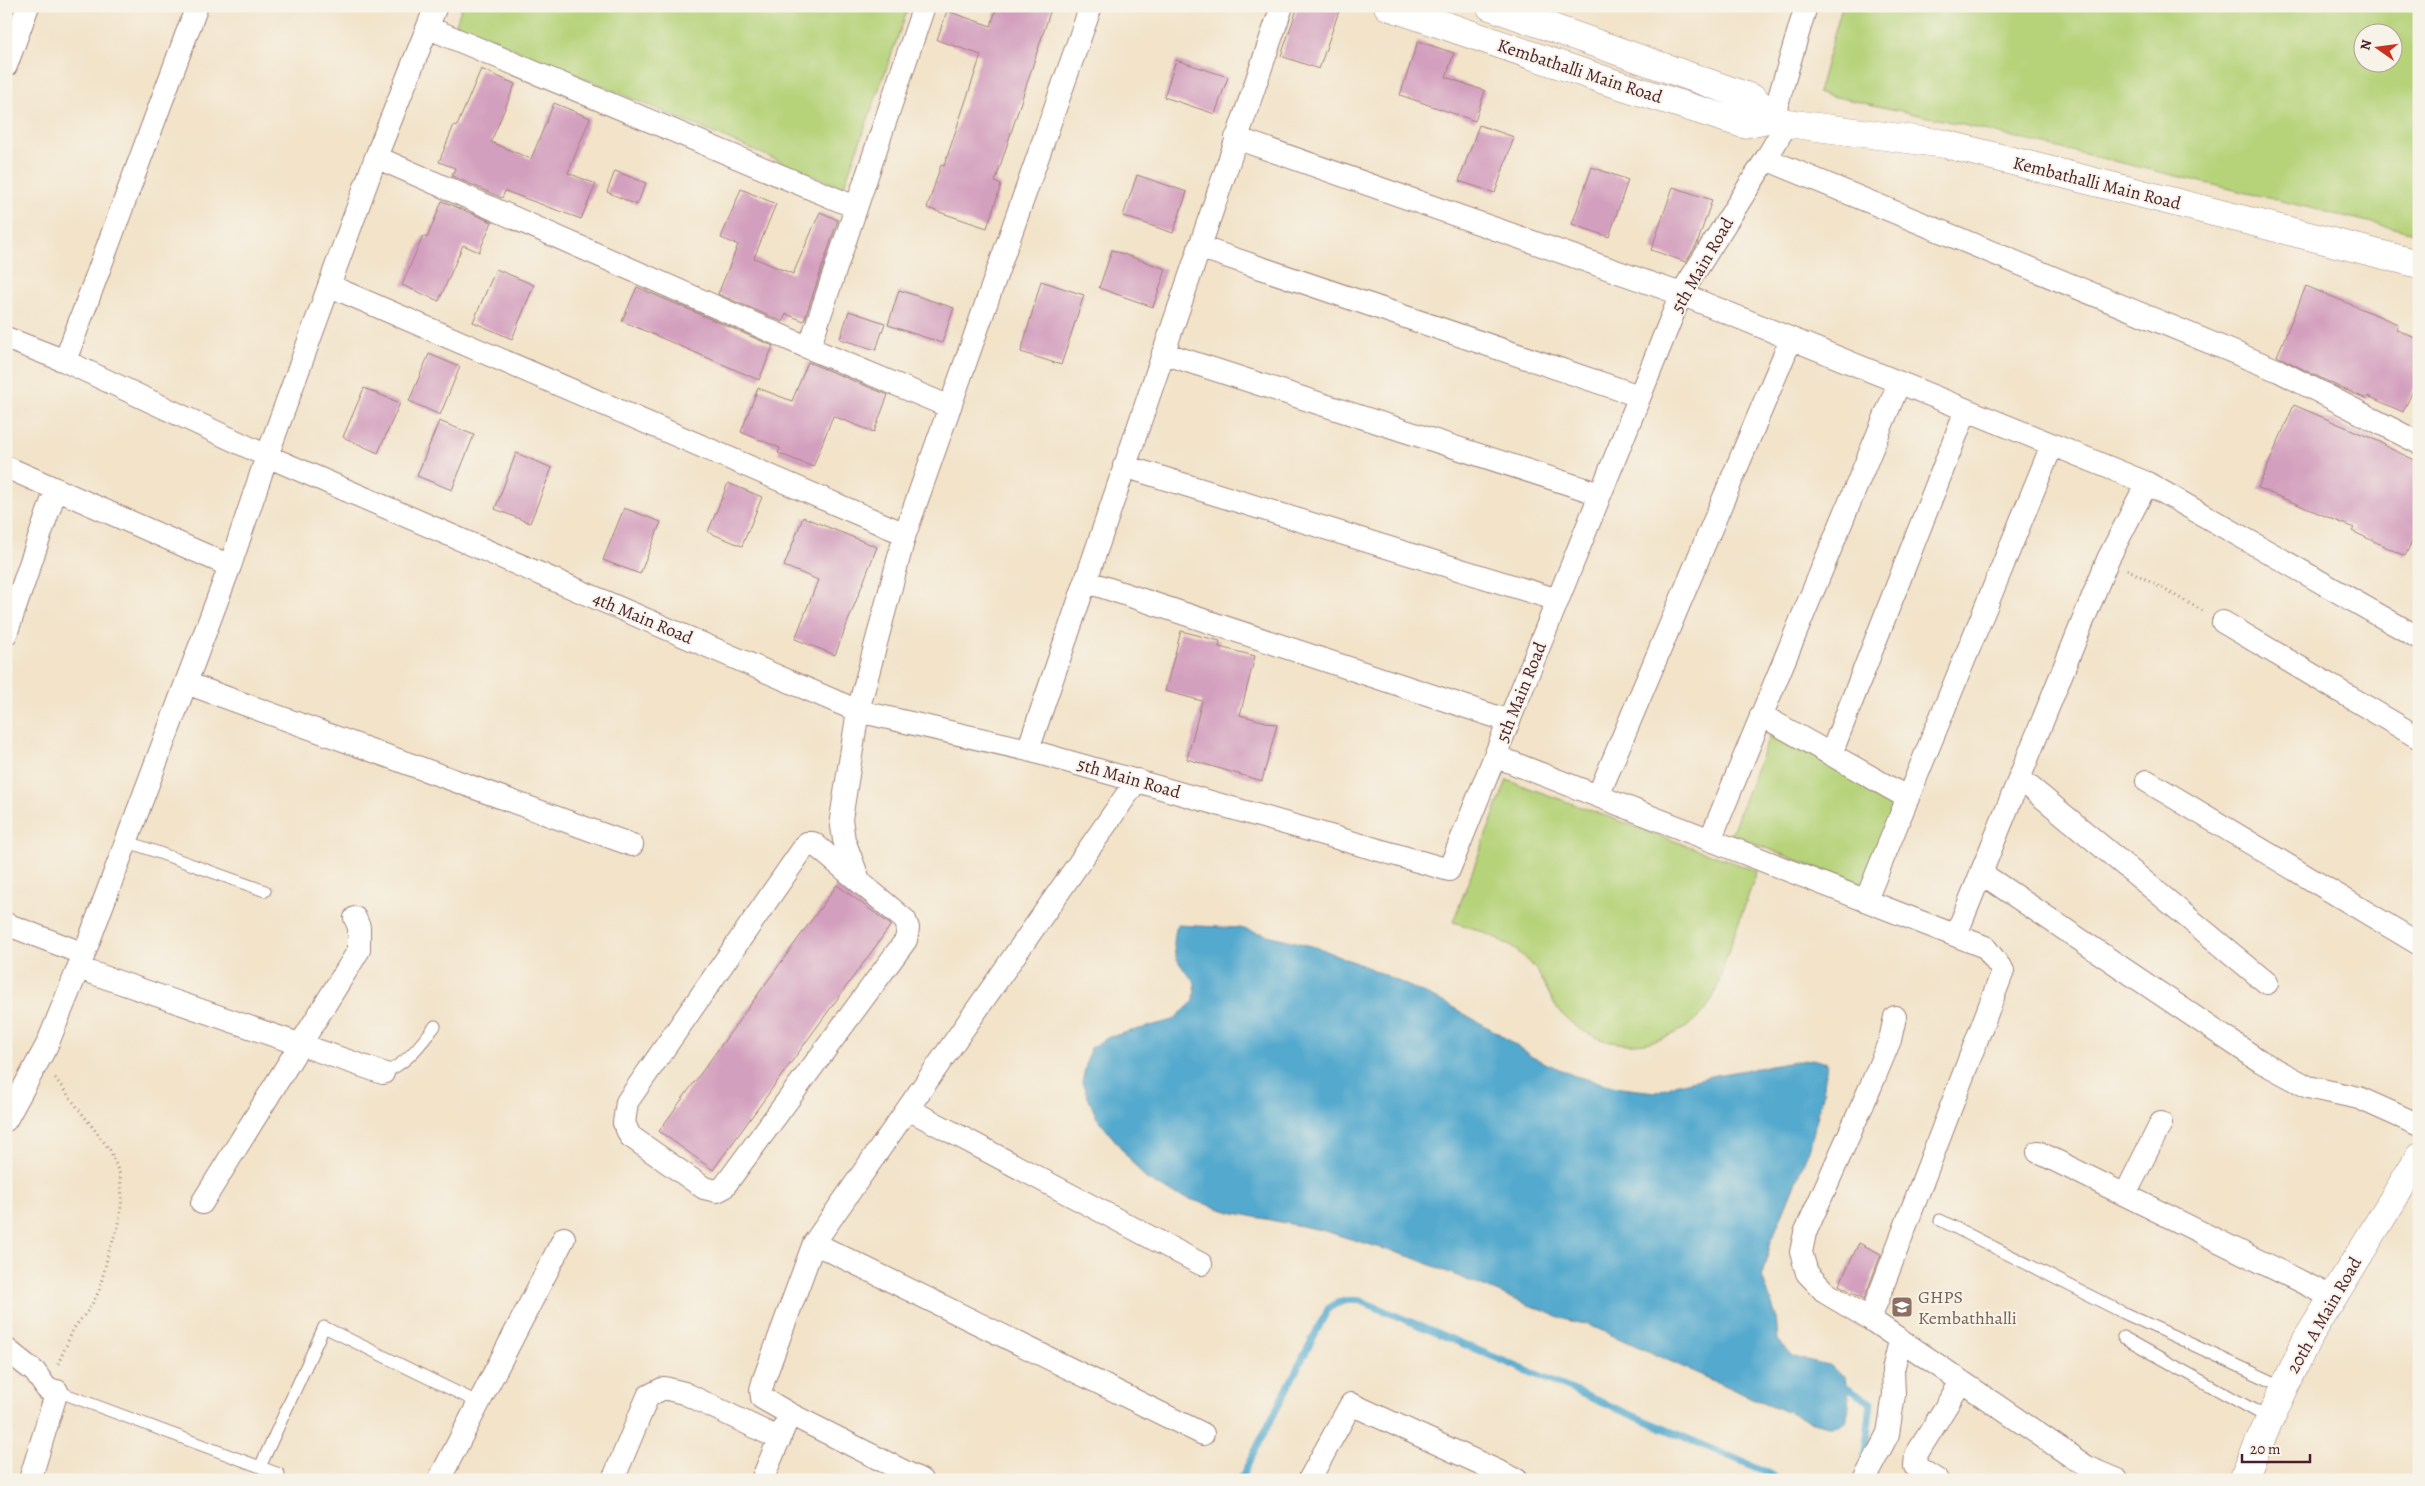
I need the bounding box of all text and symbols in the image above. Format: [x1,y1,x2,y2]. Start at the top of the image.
north arrow [2352,22,2402,72]
street label: Kembathalli Main Road [1494,33,1666,109]
text: N [2355,38,2376,52]
street label: Kembathalli Main Road [2011,151,2184,216]
street label: 5th Main Road [1665,213,1739,317]
street label: 4th Main Road [589,586,697,650]
street label: 5th Main Road [1490,638,1552,746]
street label: 5th Main Road [1075,752,1184,804]
street label: 20th A Main Road [2281,1252,2367,1378]
place label: GHPS Kembathhalli [1918,1285,2017,1330]
school or university icon: GHPS Kembathhalli [1890,1295,1914,1319]
scale bar [2242,1431,2310,1463]
text: 20 m [2250,1439,2281,1459]

